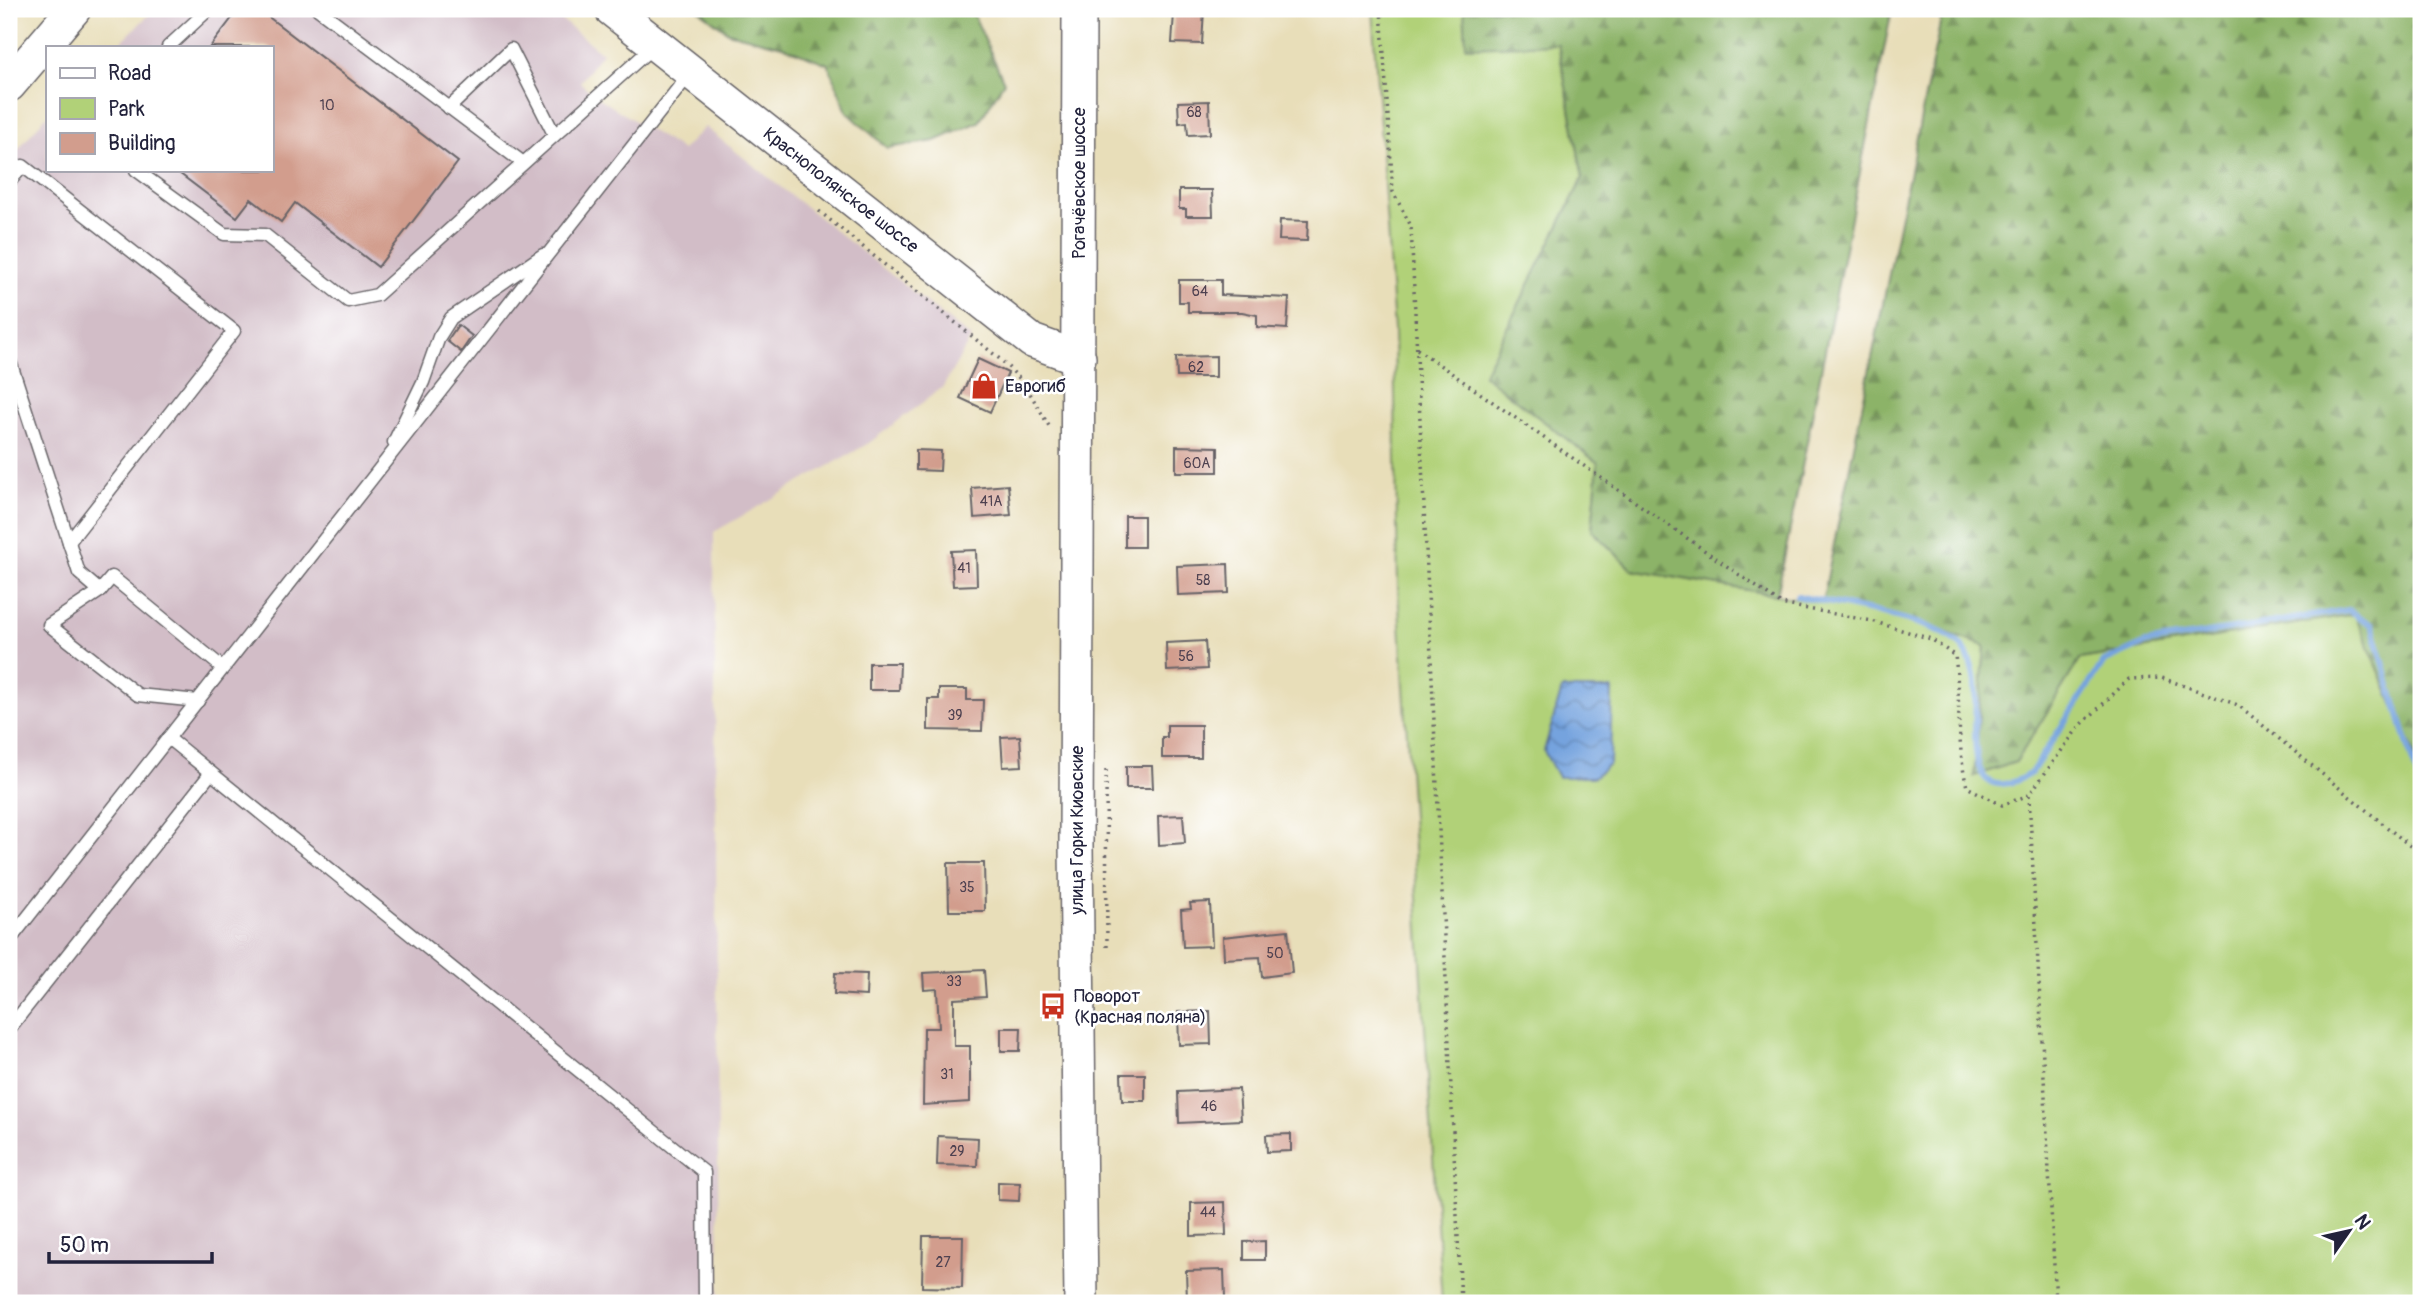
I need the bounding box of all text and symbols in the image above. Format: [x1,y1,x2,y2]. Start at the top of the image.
legend [46,46,273,172]
text: Road [108,60,152,87]
text: Park [108,96,145,123]
house number: 10 [319,97,335,114]
house number: 68 [1186,104,1202,121]
street label: Рогачёвское шоссе [1068,107,1091,259]
street label: Краснополянское шоссе [758,122,923,258]
text: Building [108,130,175,157]
house number: 64 [1192,283,1208,300]
house number: 62 [1188,359,1204,376]
shop icon: Еврогиб [969,371,999,401]
place label: Еврогиб [1005,375,1066,398]
house number: 60А [1184,455,1210,472]
house number: 41А [980,493,1002,510]
house number: 41 [957,560,971,577]
house number: 58 [1196,572,1210,589]
house number: 56 [1178,648,1194,665]
house number: 39 [947,707,963,724]
street label: улица Горки Киовские [1066,745,1089,915]
house number: 35 [959,879,975,896]
house number: 50 [1266,945,1284,962]
house number: 33 [946,973,962,990]
place label: Поворот (Красная поляна) [1074,985,1206,1029]
bus stop icon: Поворот (Красная поляна) [1038,991,1068,1021]
house number: 31 [940,1066,954,1083]
house number: 46 [1201,1098,1217,1115]
house number: 29 [949,1143,965,1160]
north arrow [2314,1196,2384,1266]
house number: 44 [1200,1204,1216,1221]
text: N [2349,1210,2376,1234]
scale bar [49,1221,212,1265]
text: 50 m [60,1232,109,1259]
house number: 27 [935,1254,951,1271]

